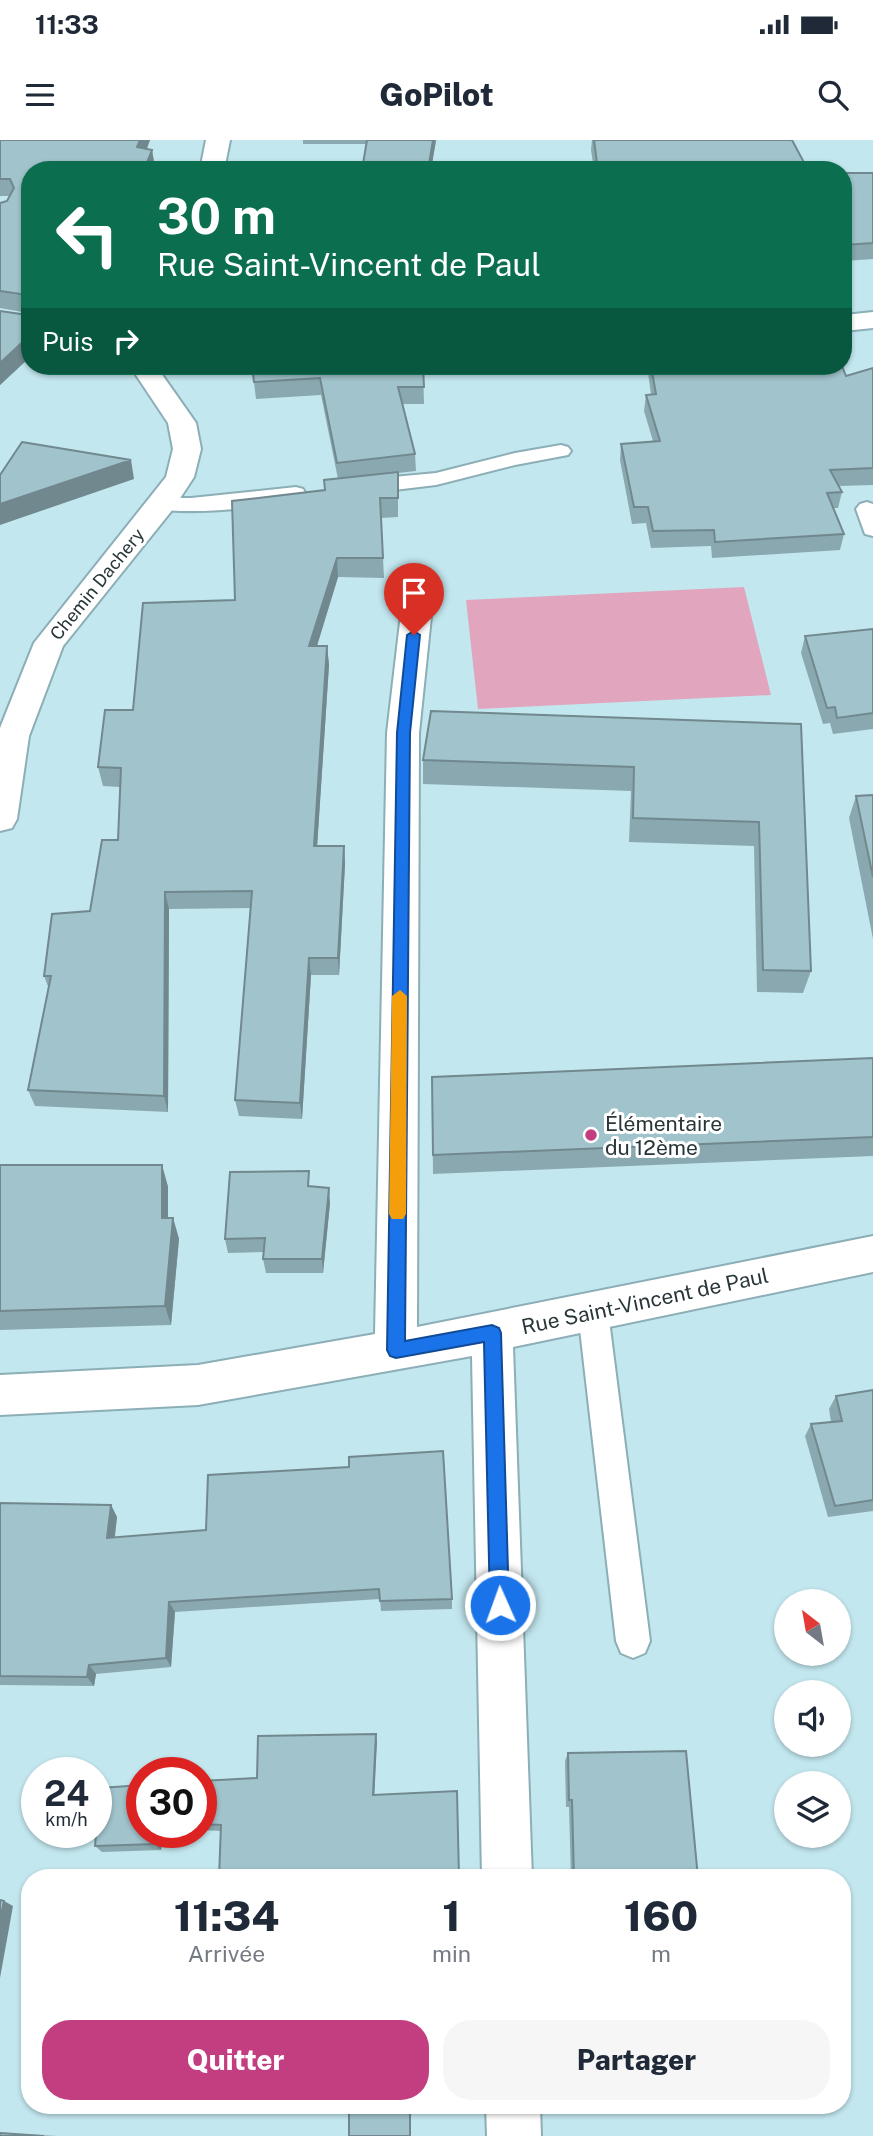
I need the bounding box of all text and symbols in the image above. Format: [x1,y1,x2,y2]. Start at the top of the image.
text: 11:33 [35,9,99,40]
icon: menu [21,76,59,114]
text: GoPilot [379,76,494,113]
icon: search [814,76,852,114]
text: 30 m [157,187,276,245]
icon: left [42,189,133,280]
text: Rue Saint-Vincent de Paul [157,246,541,283]
icon: right [107,322,145,360]
text: Puis [42,326,93,357]
street label: Chemin Dachery [46,524,149,644]
pin [384,563,444,635]
icon: arrive [395,574,433,612]
place label: Élémentaire du 12ème [605,1111,722,1160]
marker: Élémentaire du 12ème [583,1127,599,1143]
street label: Rue Saint-Vincent de Paul [519,1263,771,1339]
position arrow [463,1568,537,1642]
north arrow [774,1589,850,1666]
map controls [774,1589,851,1848]
button: sound [774,1680,851,1757]
speed limit sign: 30 [126,1757,217,1848]
button: layers [774,1771,851,1848]
text: 24 [44,1773,89,1814]
text: km/h [45,1809,88,1830]
text: 11:34 [174,1891,279,1940]
text: 1 [442,1891,461,1940]
text: 160 [624,1891,698,1940]
text: Arrivée [188,1940,265,1967]
text: min [432,1940,471,1967]
text: m [651,1940,671,1967]
button: Quitter [42,2020,429,2100]
button: Partager [443,2020,830,2100]

